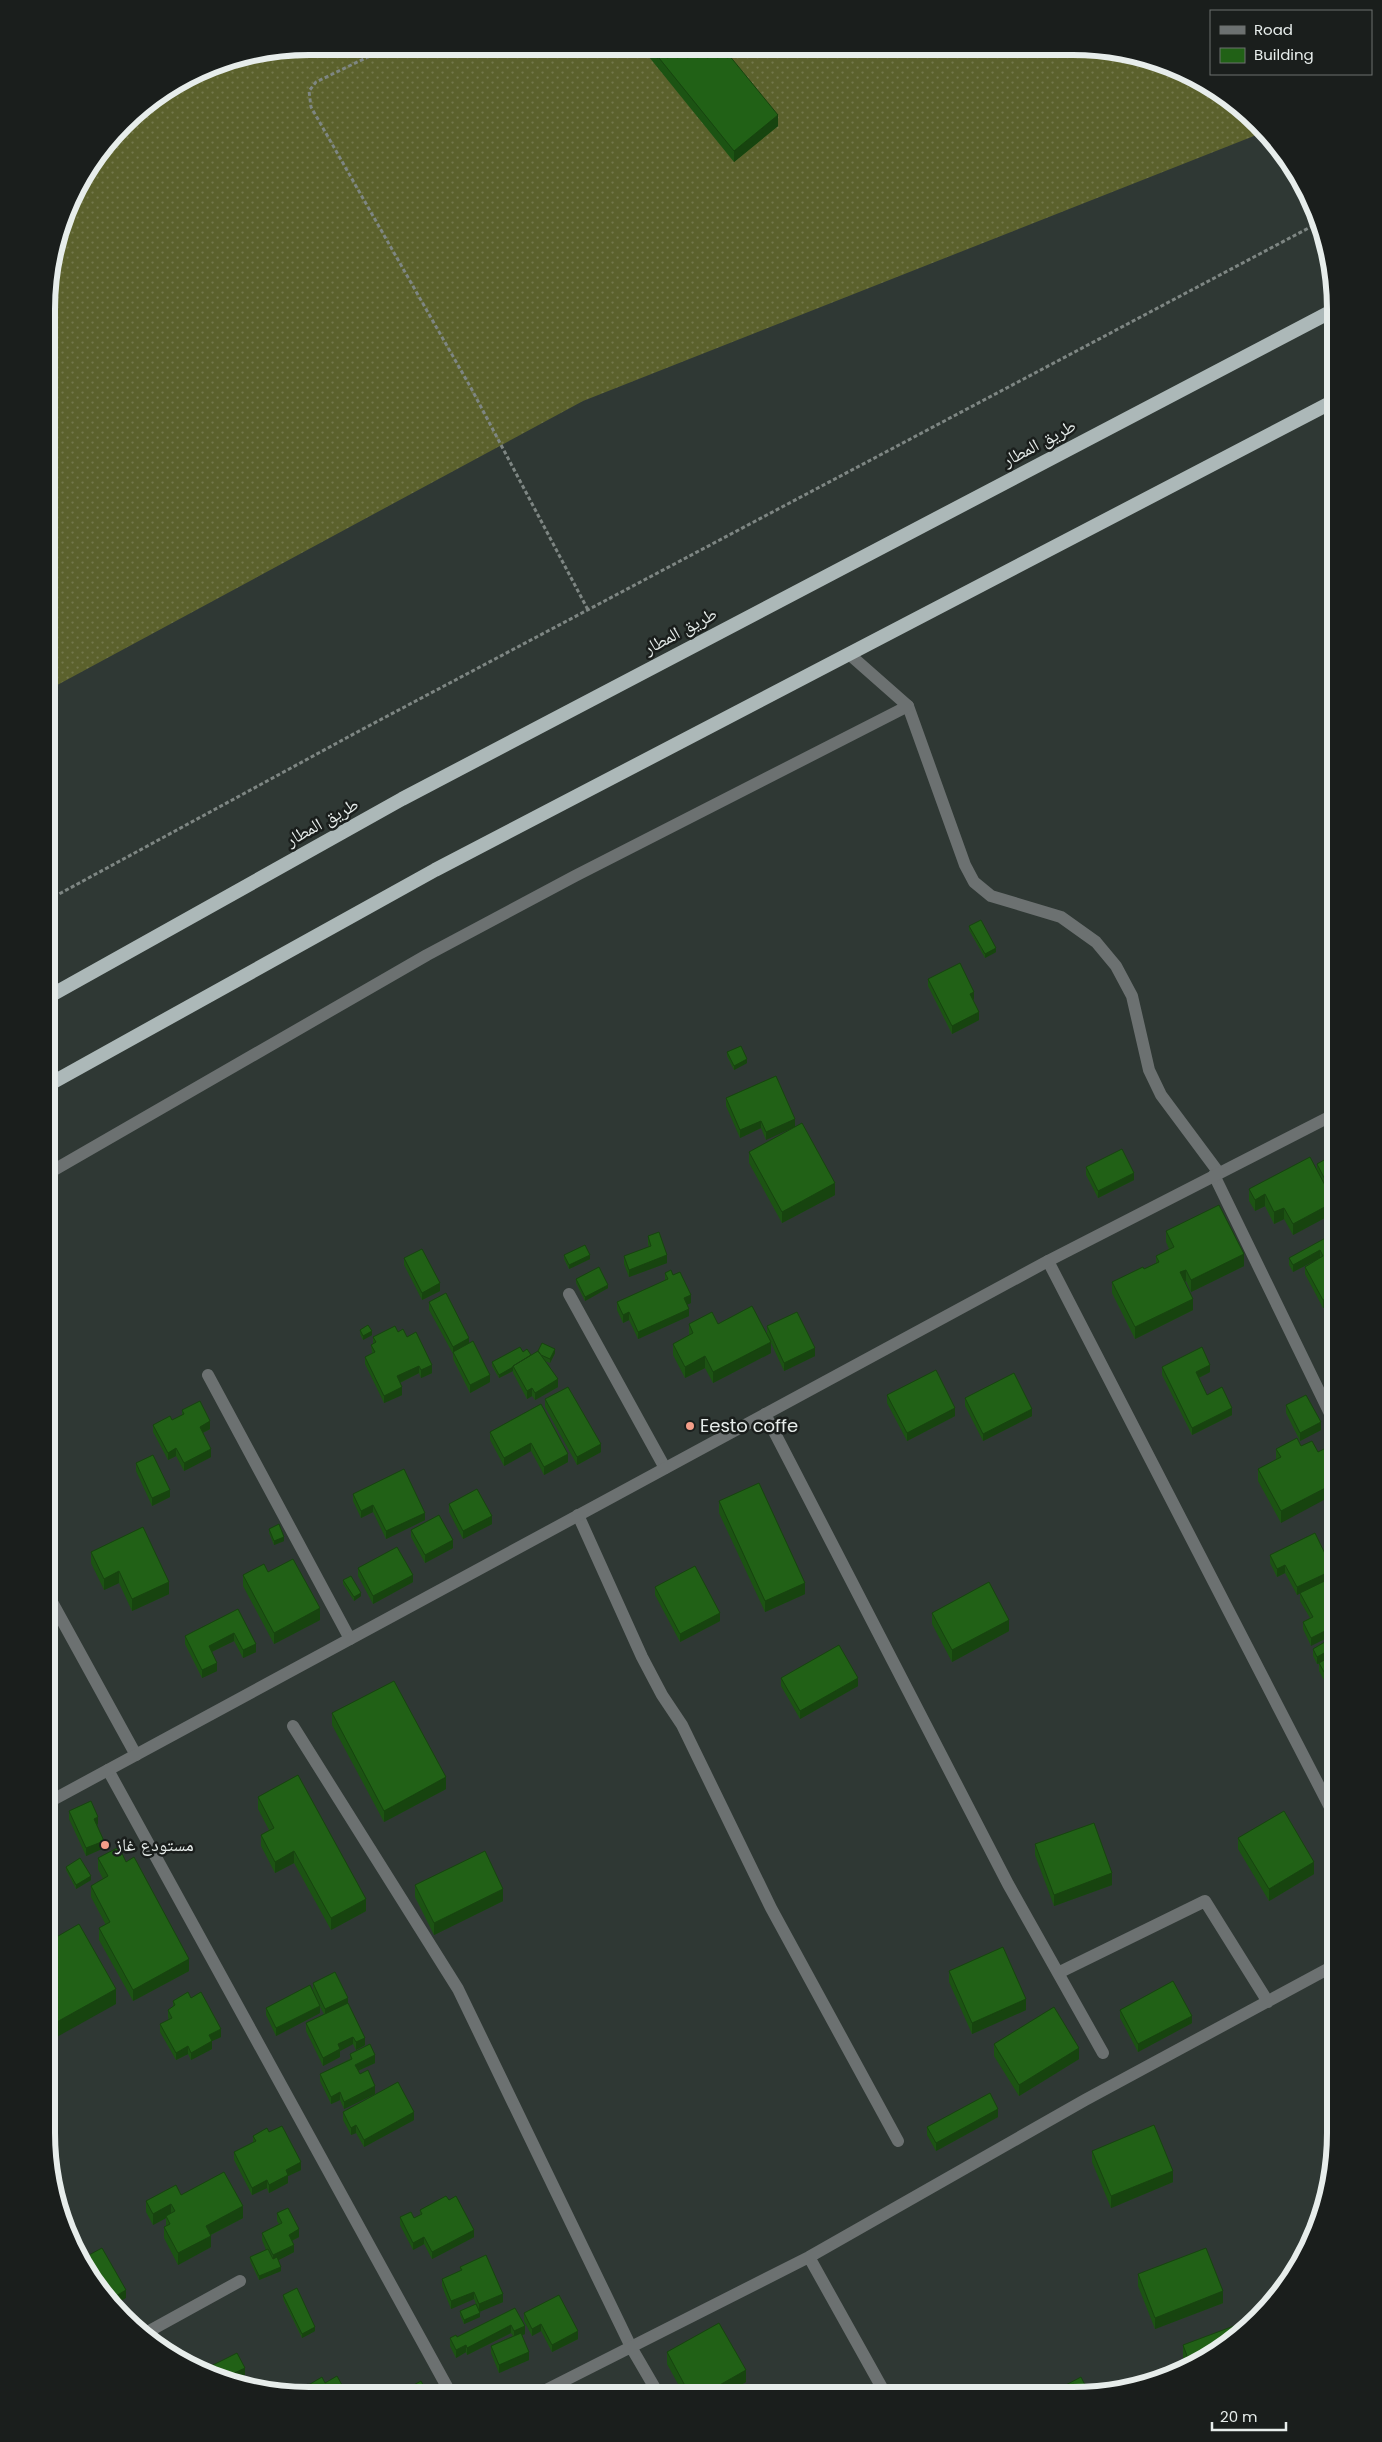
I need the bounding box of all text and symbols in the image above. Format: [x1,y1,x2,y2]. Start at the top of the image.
legend [1210,10,1372,75]
text: Road [1254,19,1293,40]
text: Building [1254,44,1314,65]
street label: طريق المطار [997,413,1080,473]
street label: طريق المطار [638,601,721,661]
street label: طريق المطار [280,791,363,852]
place label: Eesto coffe [700,1413,798,1438]
marker: Eesto coffe [684,1420,696,1432]
place label: مستودع غاز [114,1832,194,1857]
marker: مستودع غاز [99,1839,111,1851]
scale bar [1212,2400,1286,2432]
text: 20 m [1220,2406,1258,2427]

